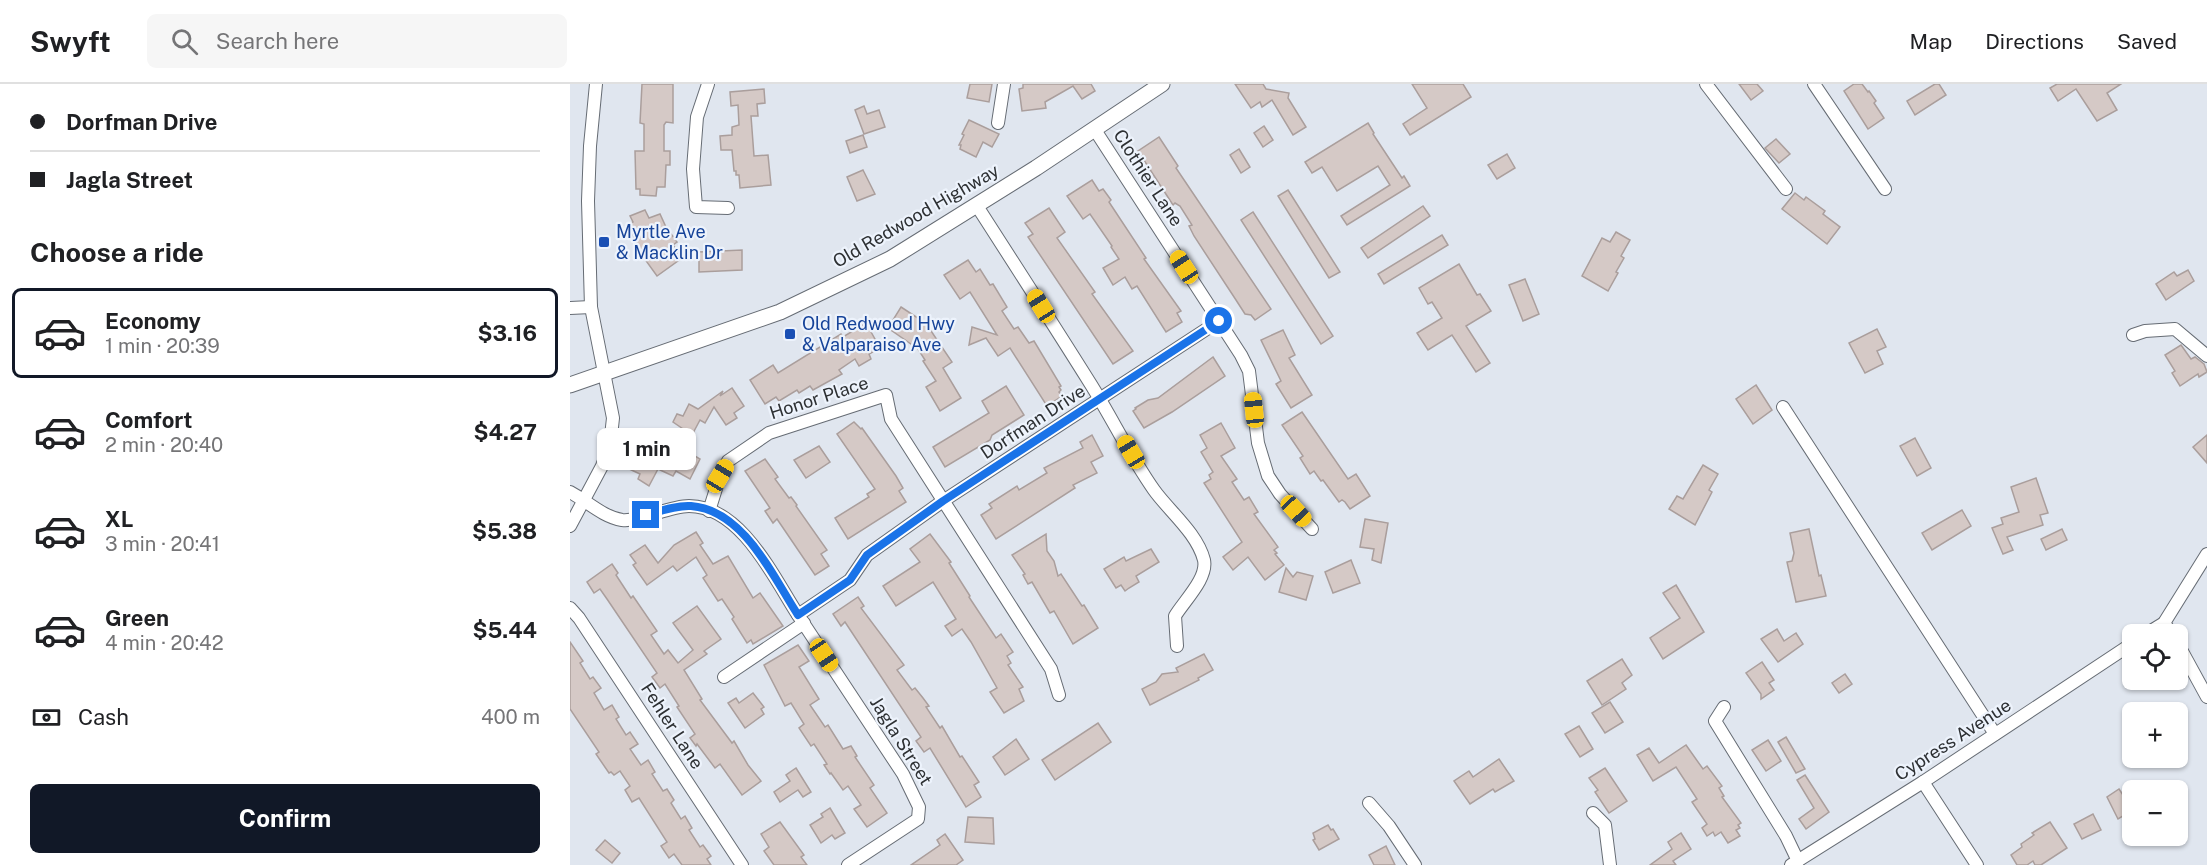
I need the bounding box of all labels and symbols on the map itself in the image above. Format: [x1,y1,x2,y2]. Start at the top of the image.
street label: Clothier Lane [1109,125,1188,230]
street label: Old Redwood Highway [829,159,1003,272]
place label: Myrtle Ave & Macklin Dr [616,221,723,263]
marker: Myrtle Ave & Macklin Dr [597,235,611,249]
car [1167,247,1201,287]
car [1024,286,1058,326]
route start [1205,307,1232,334]
place label: Old Redwood Hwy & Valparaiso Ave [802,313,955,355]
marker: Old Redwood Hwy & Valparaiso Ave [783,327,797,341]
street label: Honor Place [767,372,871,423]
street label: Dorfman Drive [977,380,1089,463]
car [1243,391,1265,429]
callout: 1 min [596,428,695,470]
car [1114,432,1148,472]
car [703,456,737,496]
car [1277,492,1315,530]
route end [632,501,659,528]
car [806,635,842,675]
street label: Fehler Lane [637,679,708,773]
street label: Jagla Street [866,693,937,789]
street label: Cypress Avenue [1891,694,2015,785]

